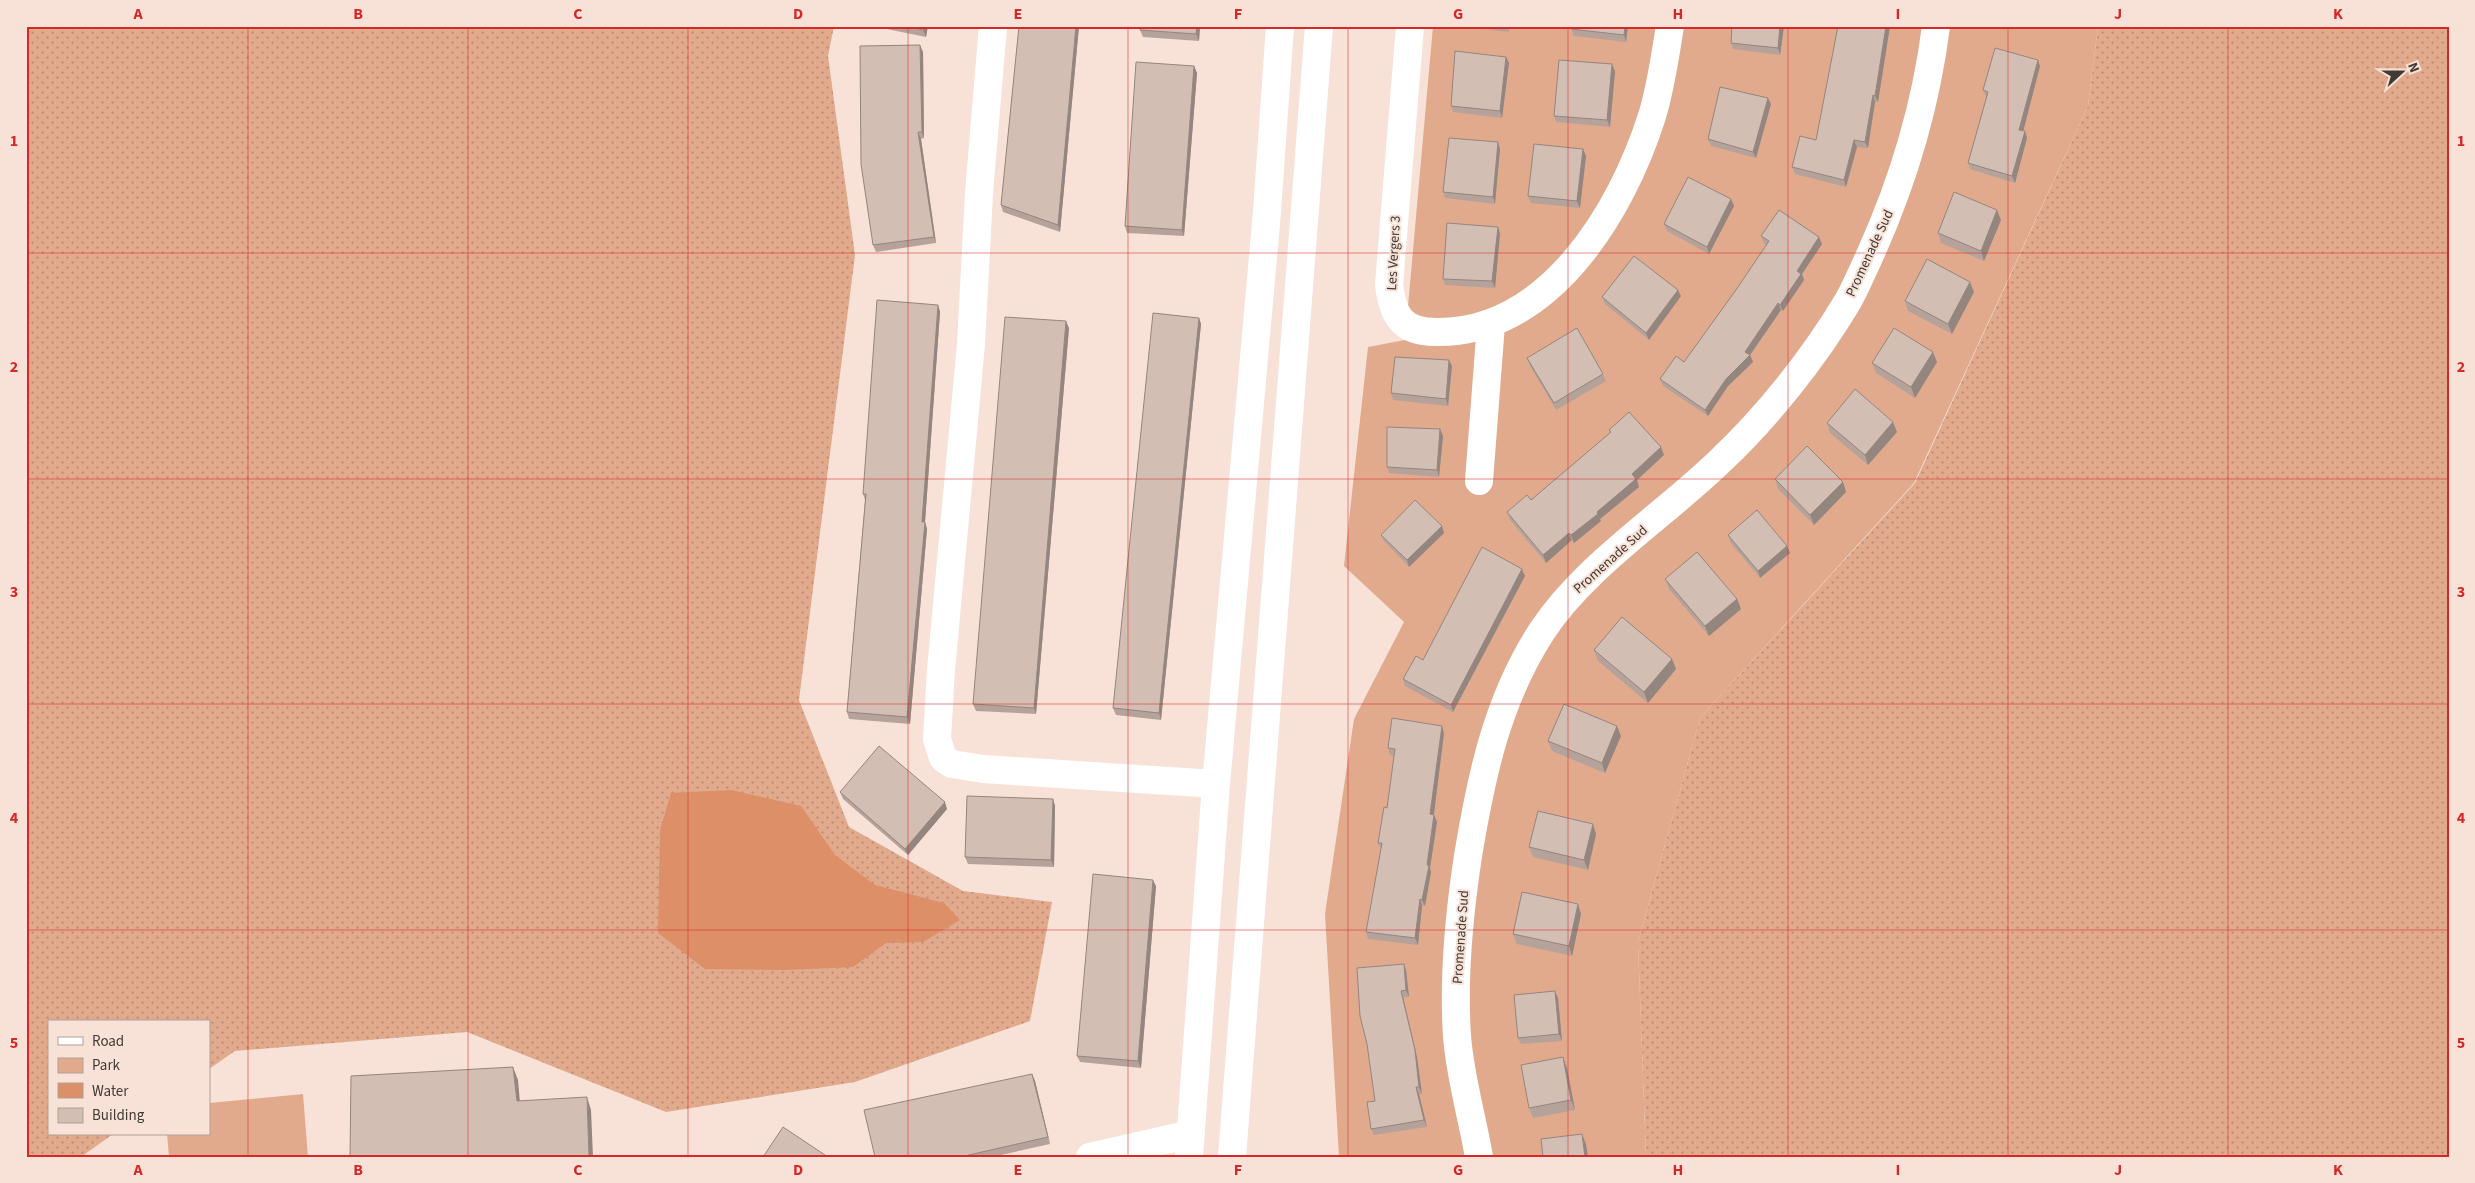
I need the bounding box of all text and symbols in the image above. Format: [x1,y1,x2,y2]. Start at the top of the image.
text: A [132,3,143,25]
text: B [353,3,363,25]
text: C [573,3,583,25]
text: D [793,3,803,25]
text: E [1014,3,1022,25]
text: F [1234,3,1242,25]
text: G [1453,3,1463,25]
text: H [1673,3,1683,25]
text: I [1896,3,1900,25]
text: J [2114,3,2122,25]
text: K [2333,3,2343,25]
north arrow [2378,48,2428,98]
text: N [2402,60,2424,76]
text: 1 [10,130,18,152]
text: 1 [2457,130,2465,152]
street label: Promenade Sud [1841,207,1899,300]
street label: Les Vergers 3 [1382,215,1406,291]
text: 2 [10,356,18,378]
text: 2 [2457,356,2465,378]
street label: Promenade Sud [1569,521,1652,599]
text: 3 [10,581,18,603]
text: 3 [2457,581,2465,603]
text: 4 [10,807,19,829]
text: 4 [2457,807,2466,829]
street label: Promenade Sud [1448,890,1474,985]
legend [48,1020,210,1136]
text: Road [92,1031,124,1052]
text: 5 [10,1032,18,1054]
text: 5 [2457,1032,2465,1054]
text: Park [92,1055,121,1076]
text: Water [92,1081,129,1102]
text: Building [92,1105,145,1126]
text: A [132,1159,143,1181]
text: B [353,1159,363,1181]
text: C [573,1159,583,1181]
text: D [793,1159,803,1181]
text: E [1014,1159,1022,1181]
text: F [1234,1159,1242,1181]
text: G [1453,1159,1463,1181]
text: H [1673,1159,1683,1181]
text: I [1896,1159,1900,1181]
text: J [2114,1159,2122,1181]
text: K [2333,1159,2343,1181]

